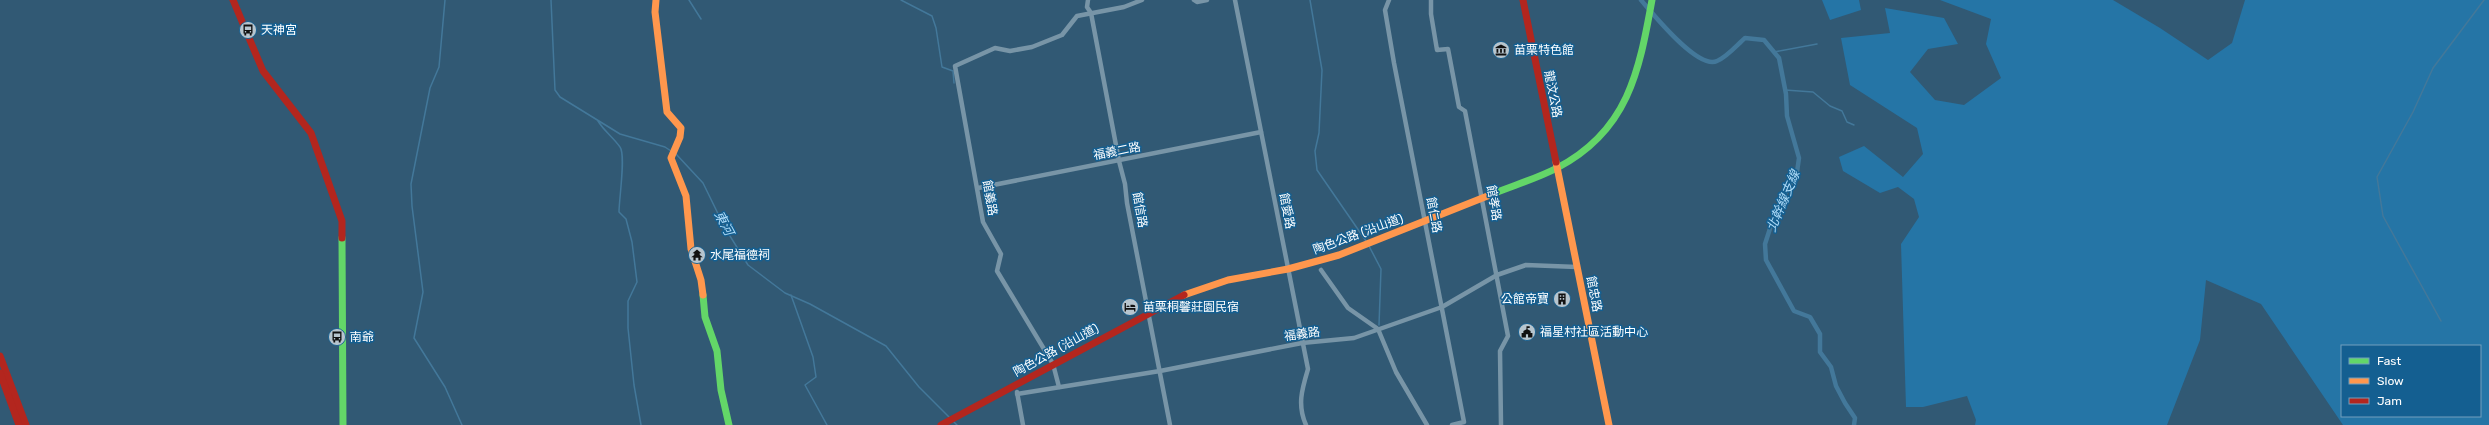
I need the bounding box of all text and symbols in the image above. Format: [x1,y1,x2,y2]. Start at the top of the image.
bus stop icon: 天神宮 [238,20,258,40]
place label: 天神宮 [261,23,297,37]
museum icon: 苗栗特色館 [1491,40,1511,60]
place label: 苗栗特色館 [1514,43,1574,57]
street label: 龍汶公路 [1542,69,1564,119]
street label: 福義二路 [1092,140,1142,162]
water label: 北幹線支線 [1763,166,1803,234]
street label: 館義路 [980,179,1000,217]
street label: 館孝路 [1484,184,1504,222]
street label: 館信路 [1130,191,1150,229]
street label: 館愛路 [1277,192,1297,230]
street label: 館仁路 [1424,196,1444,234]
water label: 東河 [711,208,738,241]
street label: 陶色公路 (沿山道) [1311,211,1405,257]
temple icon: 水尾福德祠 [687,245,707,265]
place label: 水尾福德祠 [710,248,770,262]
street label: 館忠路 [1584,275,1604,313]
building icon: 公館帝寶 [1552,289,1572,309]
place label: 公館帝寶 [1501,292,1549,306]
hotel icon: 苗栗桐馨莊園民宿 [1120,297,1140,317]
place label: 苗栗桐馨莊園民宿 [1143,300,1239,314]
street label: 陶色公路 (沿山道) [1011,321,1101,379]
public building icon: 福星村社區活動中心 [1517,322,1537,342]
street label: 福義路 [1283,325,1321,343]
place label: 福星村社區活動中心 [1540,325,1648,339]
bus stop icon: 南爺 [327,327,347,347]
place label: 南爺 [350,330,374,344]
legend [2341,345,2481,417]
text: Fast [2377,354,2401,368]
text: Slow [2377,374,2404,388]
text: Jam [2377,394,2402,408]

